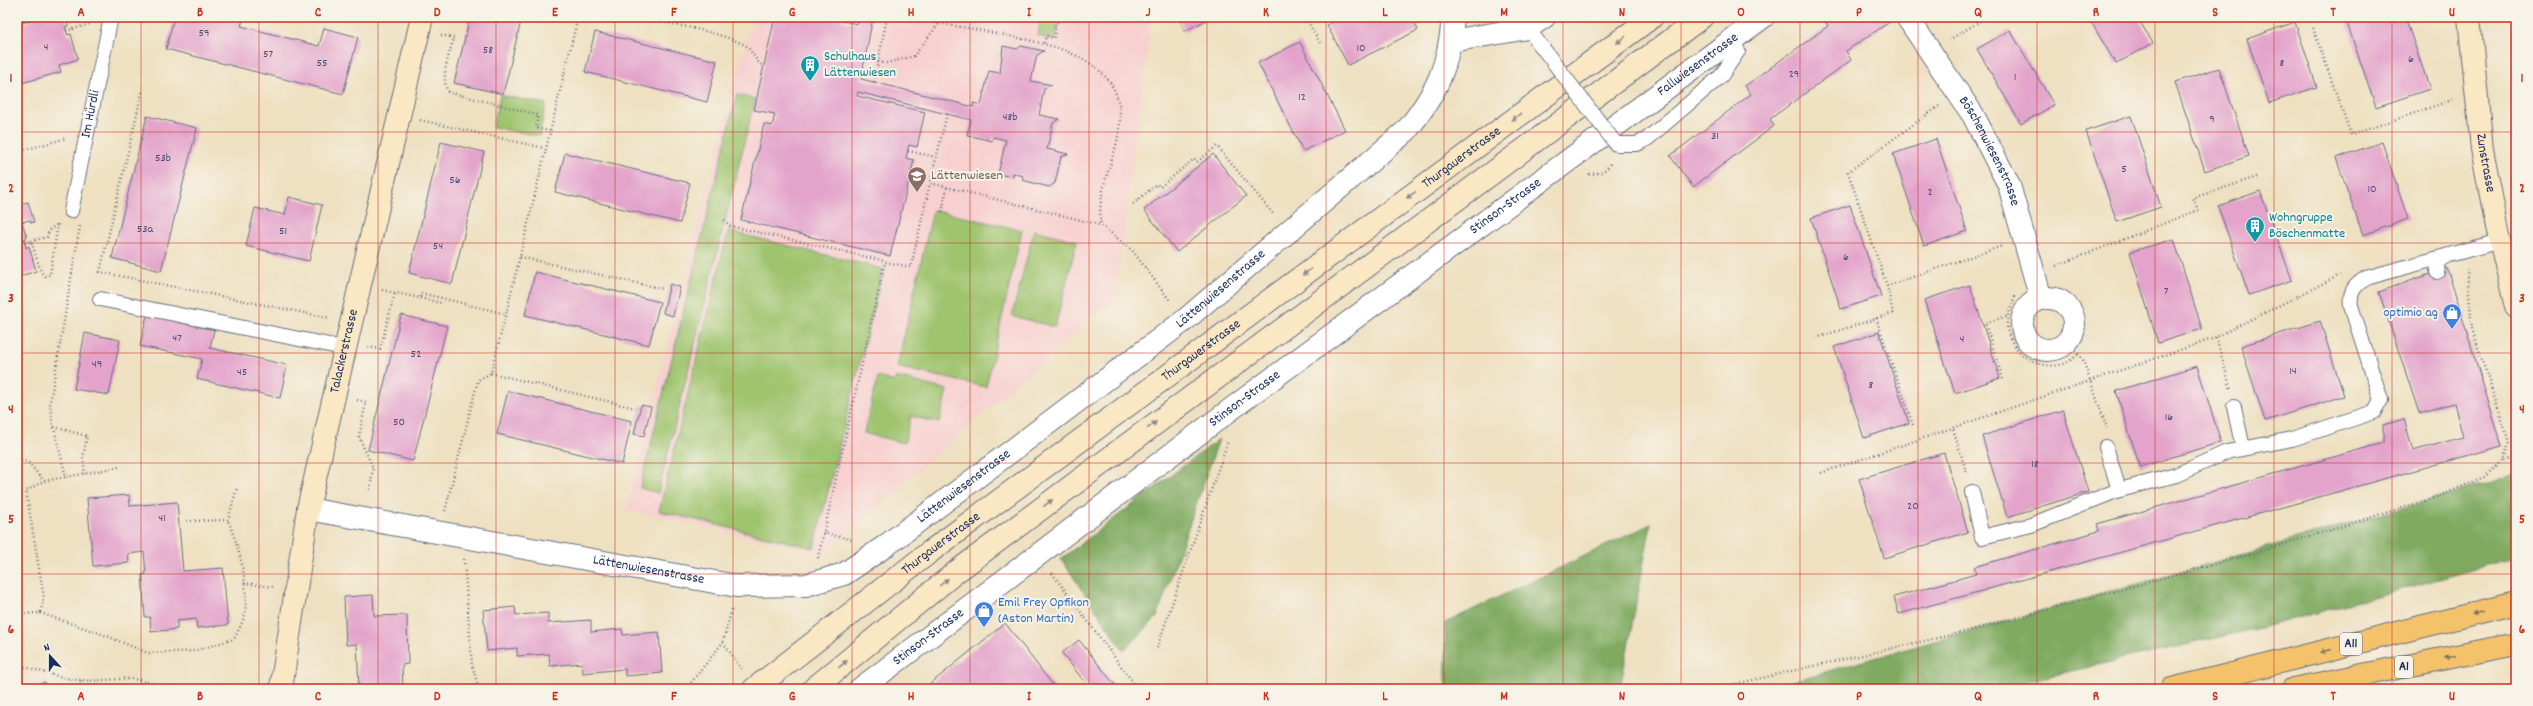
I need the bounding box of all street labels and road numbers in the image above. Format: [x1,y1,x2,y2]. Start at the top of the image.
street label: Fallwiesenstrasse [1653,28,1743,102]
street label: Im Hürdli [76,88,106,140]
street label: Böschenwiesenstrasse [1953,92,2024,208]
street label: Thurgauerstrasse [1418,122,1506,194]
street label: Zunstrasse [2471,133,2500,194]
street label: Stinson-Strasse [1466,173,1546,240]
street label: Lättenwiesenstrasse [1172,245,1270,333]
street label: Talackerstrasse [325,307,364,395]
street label: Thurgauerstrasse [1158,315,1245,387]
street label: Stinson-Strasse [1205,366,1285,432]
street label: Lättenwiesenstrasse [913,445,1015,529]
street label: Thurgauerstrasse [898,507,985,580]
street label: Lättenwiesenstrasse [591,550,706,590]
street label: Stinson-Strasse [889,604,969,671]
road number: A11 [2340,633,2362,655]
road number: A1 [2395,656,2413,678]

